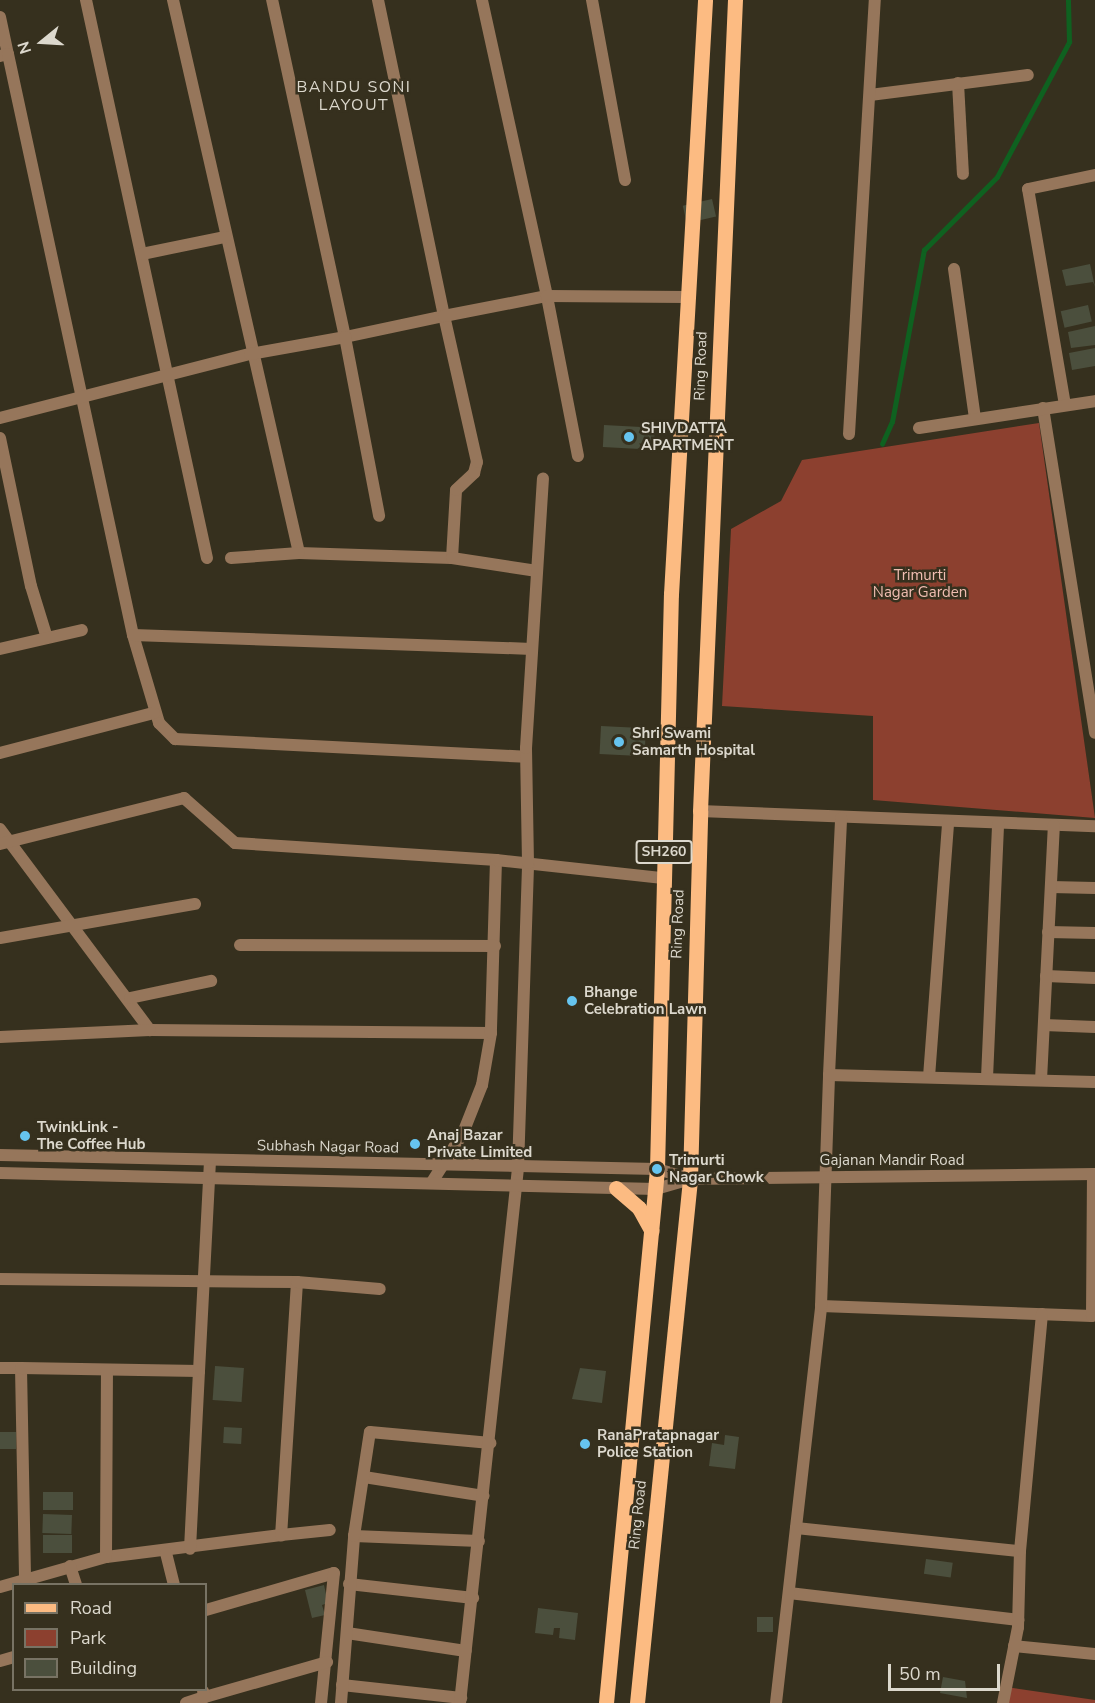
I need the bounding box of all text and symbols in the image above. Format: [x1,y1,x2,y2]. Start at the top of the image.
north arrow [12,12,72,72]
text: N [13,38,37,57]
district label: BANDU SONI LAYOUT [297,77,411,115]
street label: Ring Road [691,331,711,401]
place label: SHIVDATTA APARTMENT [641,419,734,454]
marker: SHIVDATTA APARTMENT [622,430,636,444]
park label: Trimurti Nagar Garden [873,566,967,601]
place label: Shri Swami Samarth Hospital [632,724,755,759]
marker: Shri Swami Samarth Hospital [610,733,628,751]
road number: SH260 [636,841,692,863]
street label: Ring Road [668,889,688,959]
place label: Bhange Celebration Lawn [584,983,707,1018]
marker: Bhange Celebration Lawn [565,994,579,1008]
place label: TwinkLink - The Coffee Hub [37,1118,145,1153]
place label: Anaj Bazar Private Limited [427,1126,532,1161]
marker: TwinkLink - The Coffee Hub [18,1129,32,1143]
street label: Subhash Nagar Road [257,1137,399,1157]
marker: Anaj Bazar Private Limited [408,1137,422,1151]
place label: Trimurti Nagar Chowk [669,1151,764,1186]
street label: Gajanan Mandir Road [820,1152,964,1170]
marker: Trimurti Nagar Chowk [650,1162,664,1176]
place label: RanaPratapnagar Police Station [597,1426,719,1461]
marker: RanaPratapnagar Police Station [578,1437,592,1451]
street label: Ring Road [625,1479,651,1551]
legend [12,1583,207,1691]
text: Road [70,1596,112,1620]
text: Park [70,1626,106,1650]
scale bar [891,1652,1004,1690]
text: Building [70,1656,137,1680]
text: 50 m [899,1662,941,1686]

